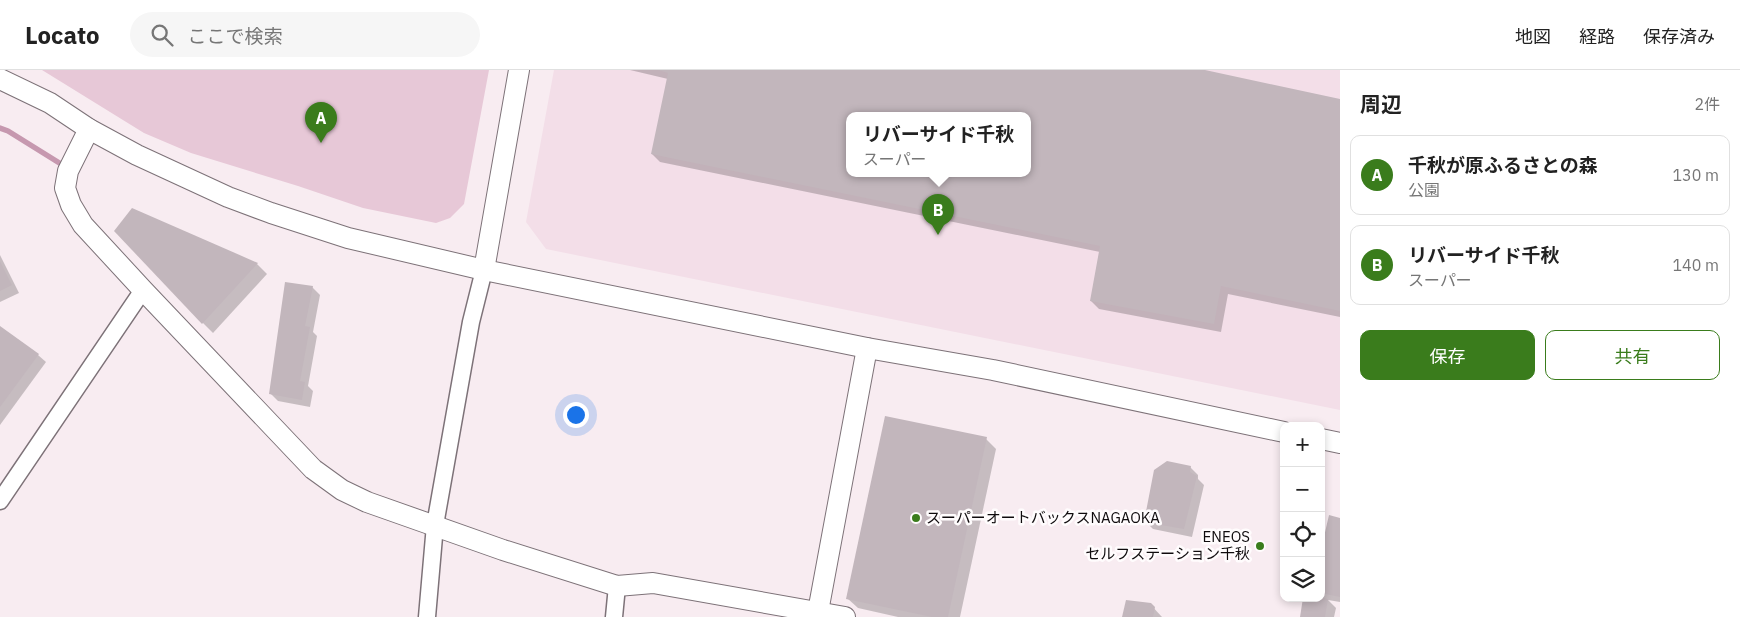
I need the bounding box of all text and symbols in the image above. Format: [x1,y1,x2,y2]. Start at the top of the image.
search box [130,12,480,57]
text: Locato [25,19,100,51]
icon: search [148,21,176,49]
text: ここで検索 [188,24,283,48]
text: 地図 [1515,25,1551,48]
text: 経路 [1579,25,1615,48]
text: 保存済み [1643,25,1715,48]
text: 周辺 [1360,90,1402,118]
text: 2件 [1694,94,1720,114]
pin: A [305,102,337,143]
popup [846,112,1031,177]
text: リバーサイド千秋 [863,122,1014,146]
text: スーパー [863,149,927,169]
text: 千秋が原ふるさとの森 [1408,153,1598,177]
text: A [1372,165,1382,185]
text: 130 m [1672,165,1719,185]
text: 公園 [1408,180,1440,200]
pin: B [922,194,954,235]
text: リバーサイド千秋 [1408,243,1560,267]
text: B [1372,255,1382,275]
text: 140 m [1672,255,1719,275]
text: スーパー [1408,270,1472,290]
button: 保存 [1360,330,1535,380]
button: 共有 [1545,330,1720,380]
your location [563,402,589,428]
map controls [1280,422,1325,602]
button: + [1280,422,1325,467]
button: − [1280,467,1325,512]
place label: スーパーオートバックスNAGAOKA [926,508,1160,527]
marker: スーパーオートバックスNAGAOKA [910,512,922,524]
button: locate [1280,512,1325,557]
place label: ENEOS セルフステーション千秋 [1085,527,1250,563]
marker: ENEOS セルフステーション千秋 [1254,540,1266,552]
button: layers [1280,557,1325,602]

